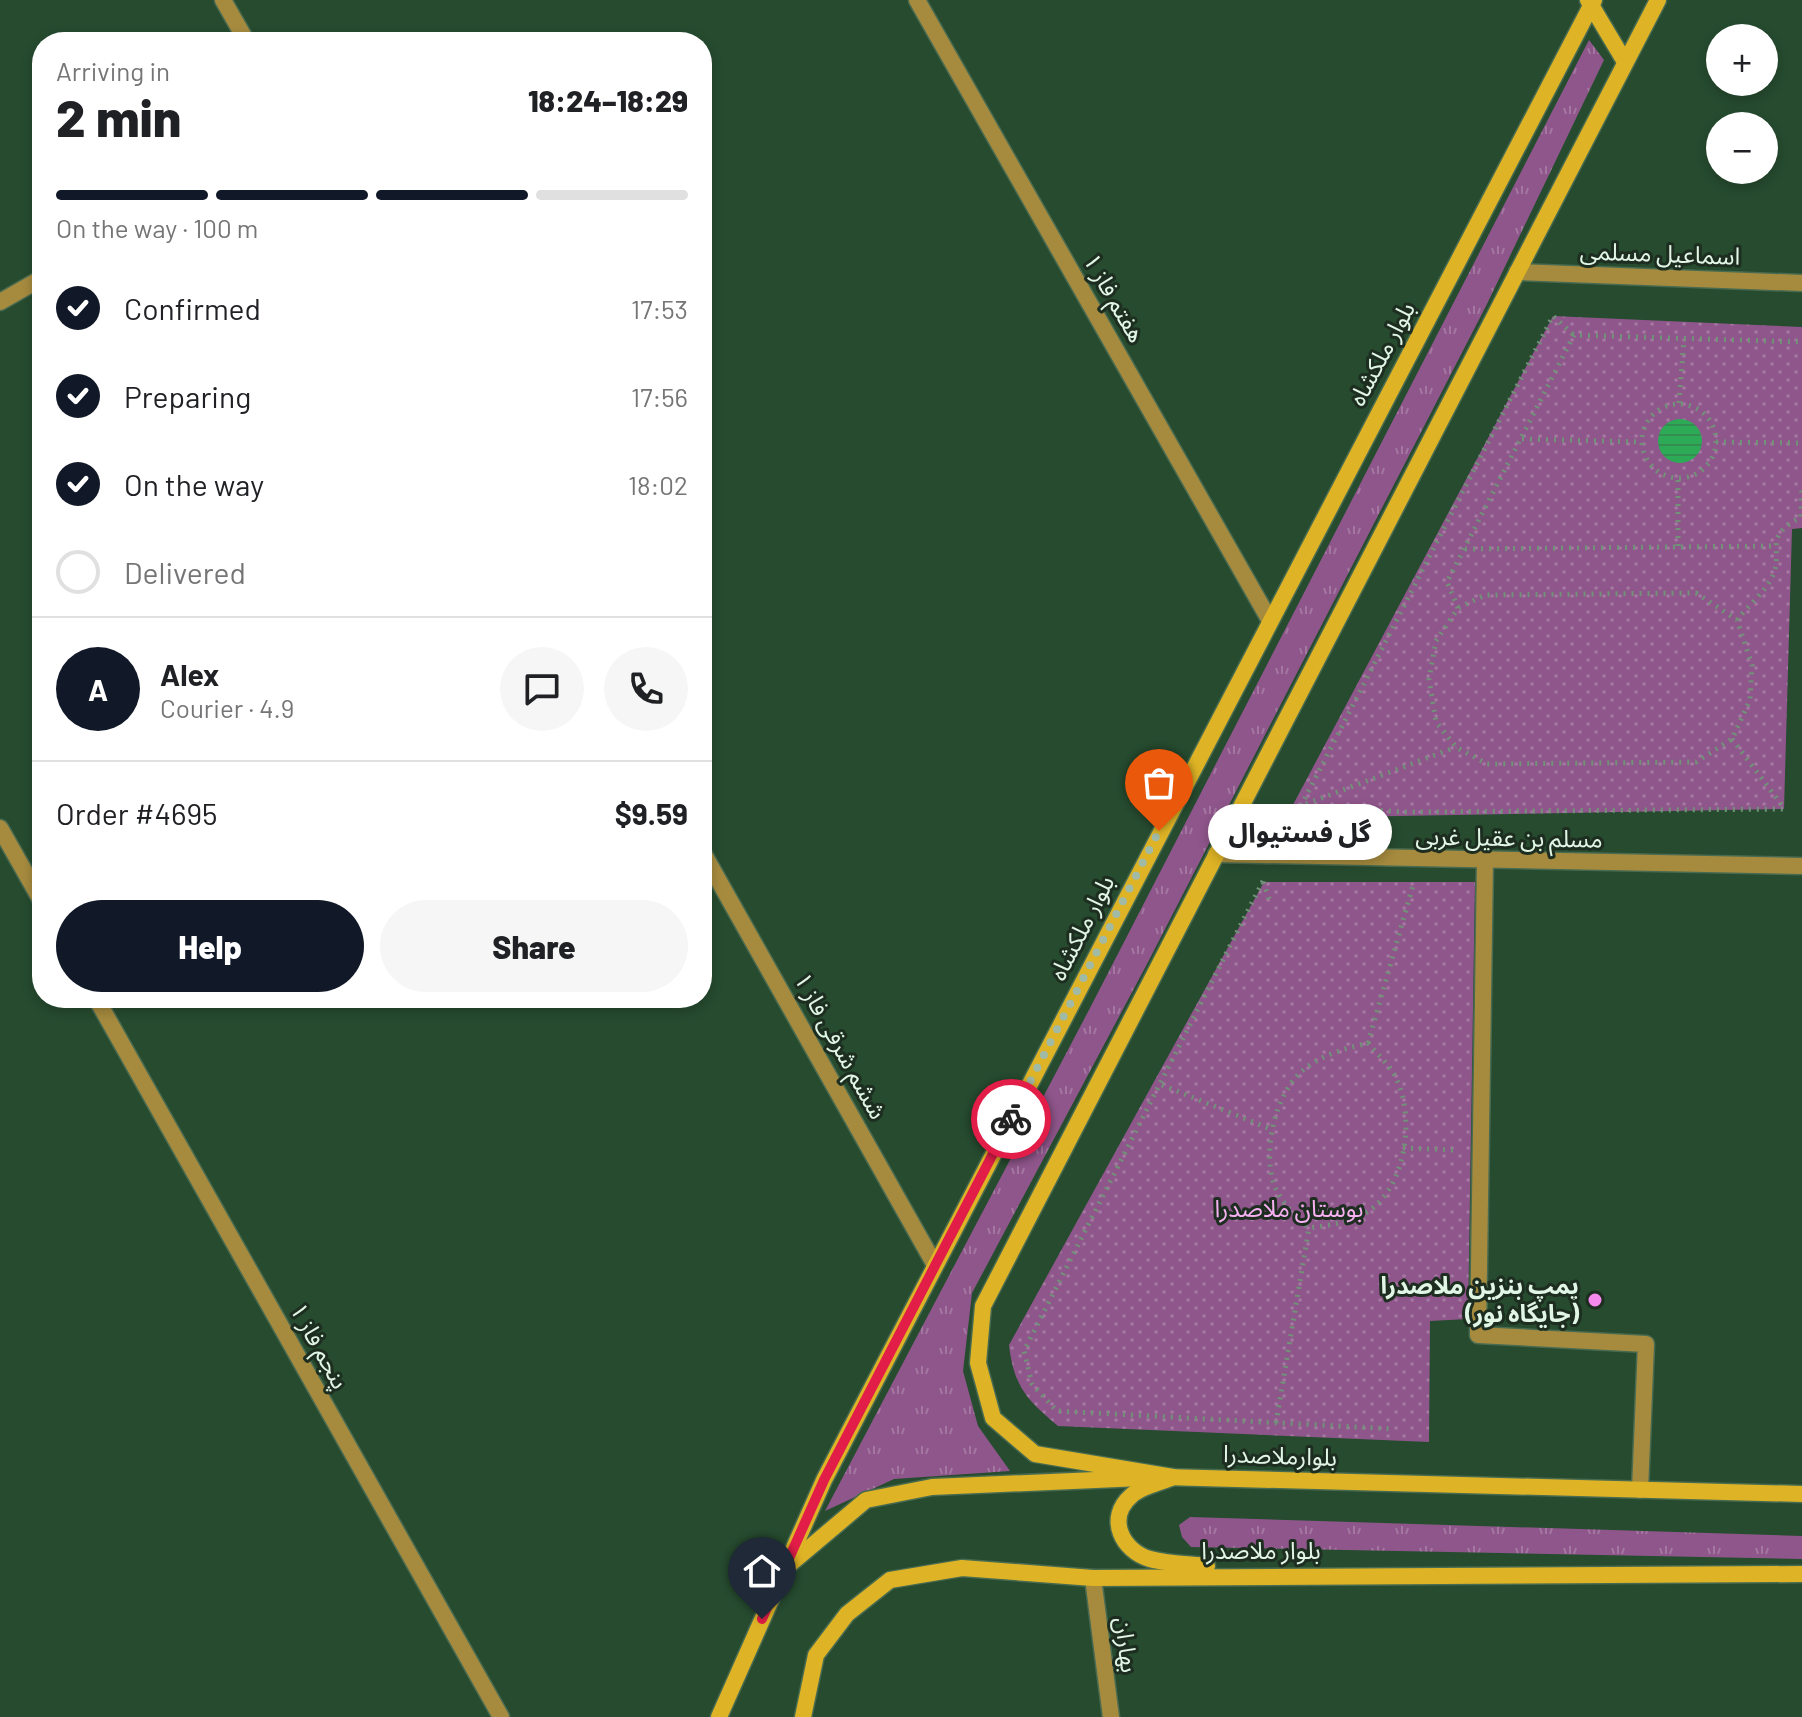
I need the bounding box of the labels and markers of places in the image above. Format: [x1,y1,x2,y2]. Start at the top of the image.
pin [1125,749,1193,831]
callout: گل فستیوال [1207,803,1391,859]
place label: پمپ بنزین ملاصدرا (جایگاه نور) [1380,1270,1580,1328]
marker: پمپ بنزین ملاصدرا (جایگاه نور) [1586,1291,1604,1309]
pin [728,1537,796,1619]

